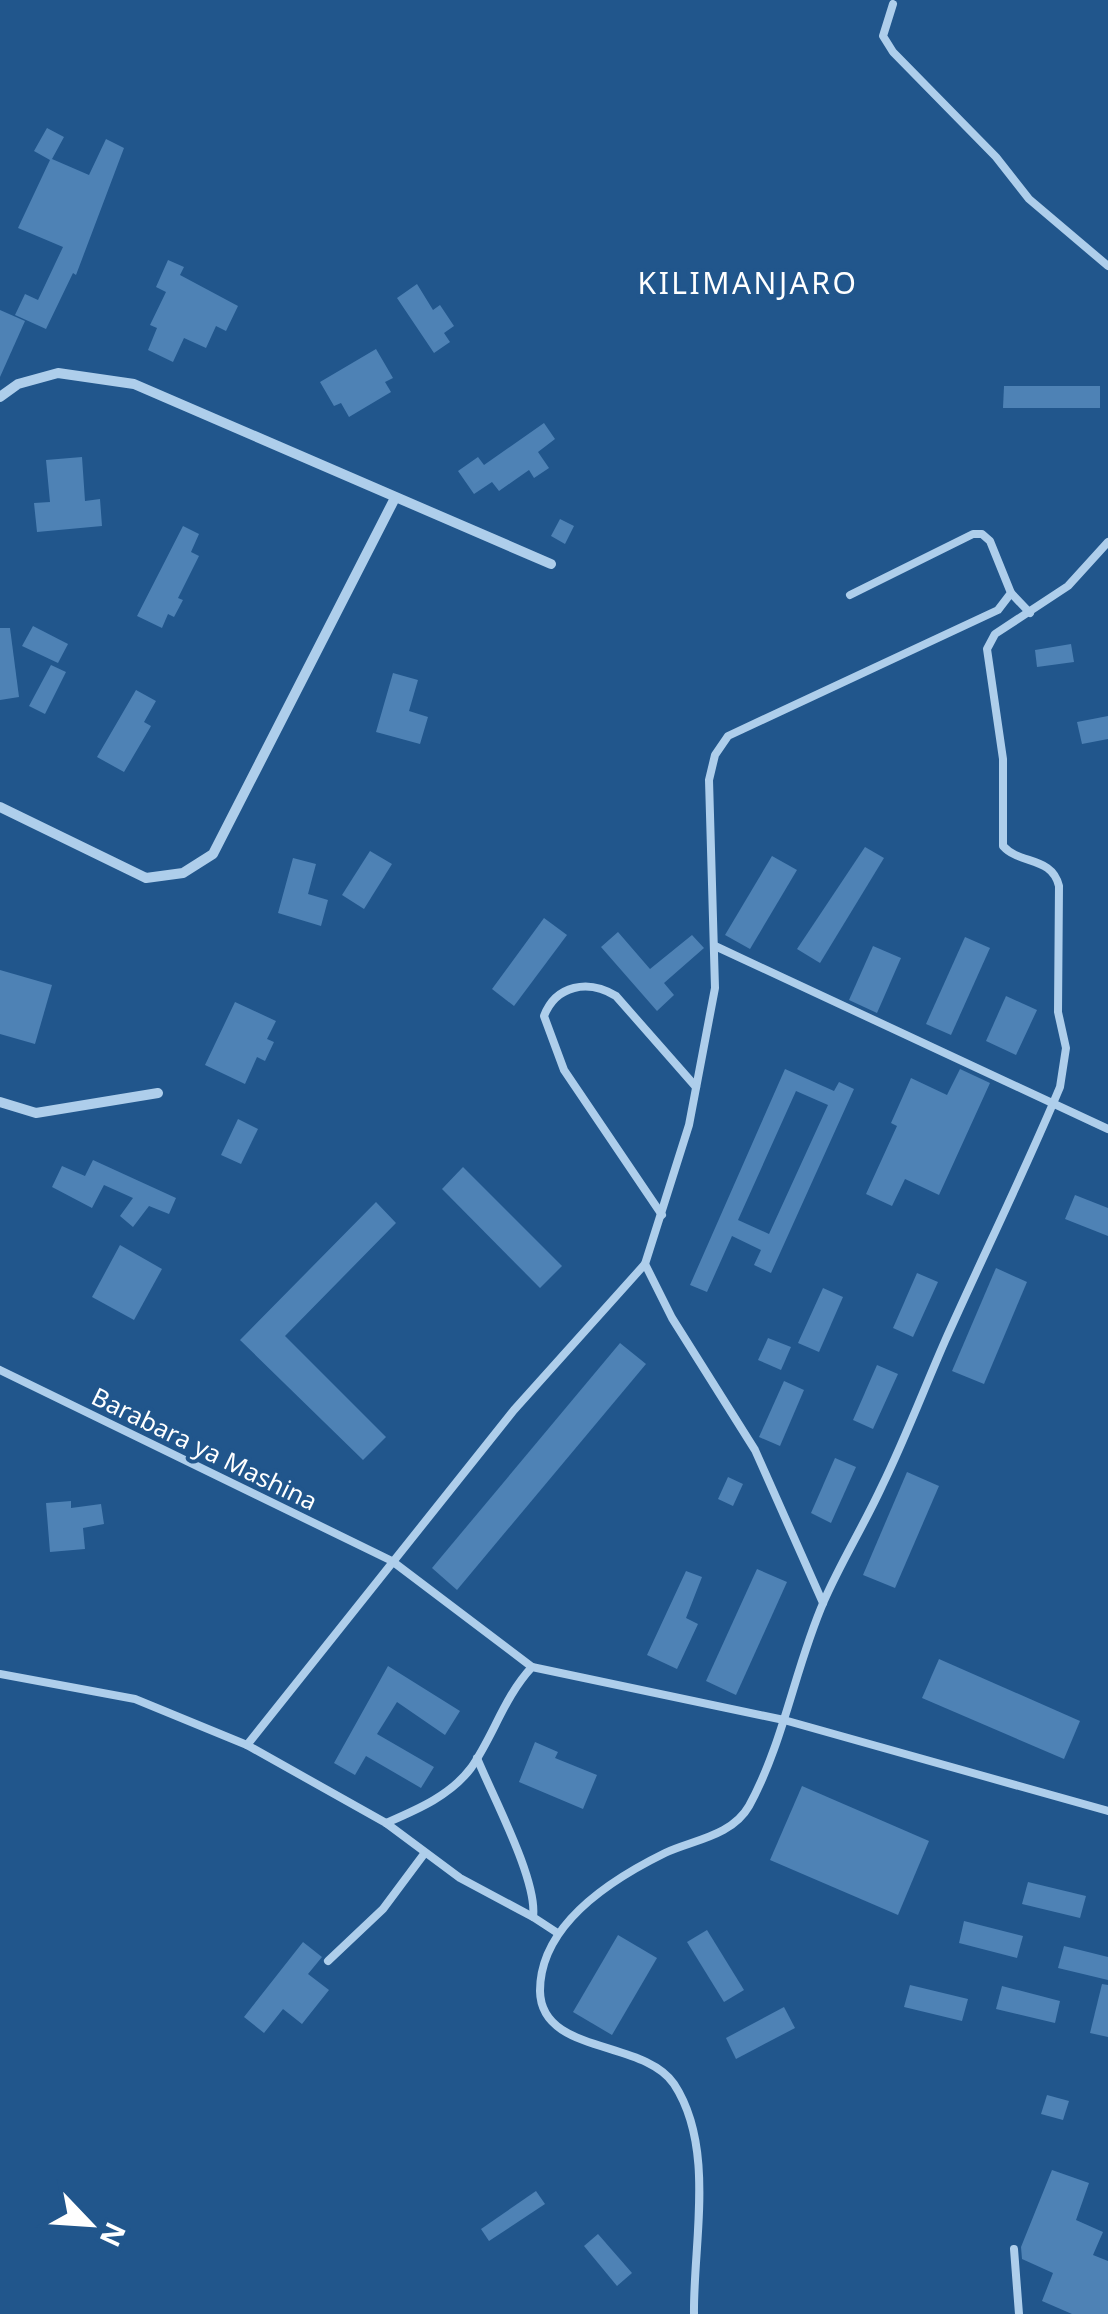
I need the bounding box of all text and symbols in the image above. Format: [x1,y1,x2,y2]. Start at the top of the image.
district label: KILIMANJARO [638,262,858,303]
street label: Barabara ya Mashina [86,1379,324,1517]
north arrow [40,2174,140,2274]
text: N [92,2217,136,2253]

